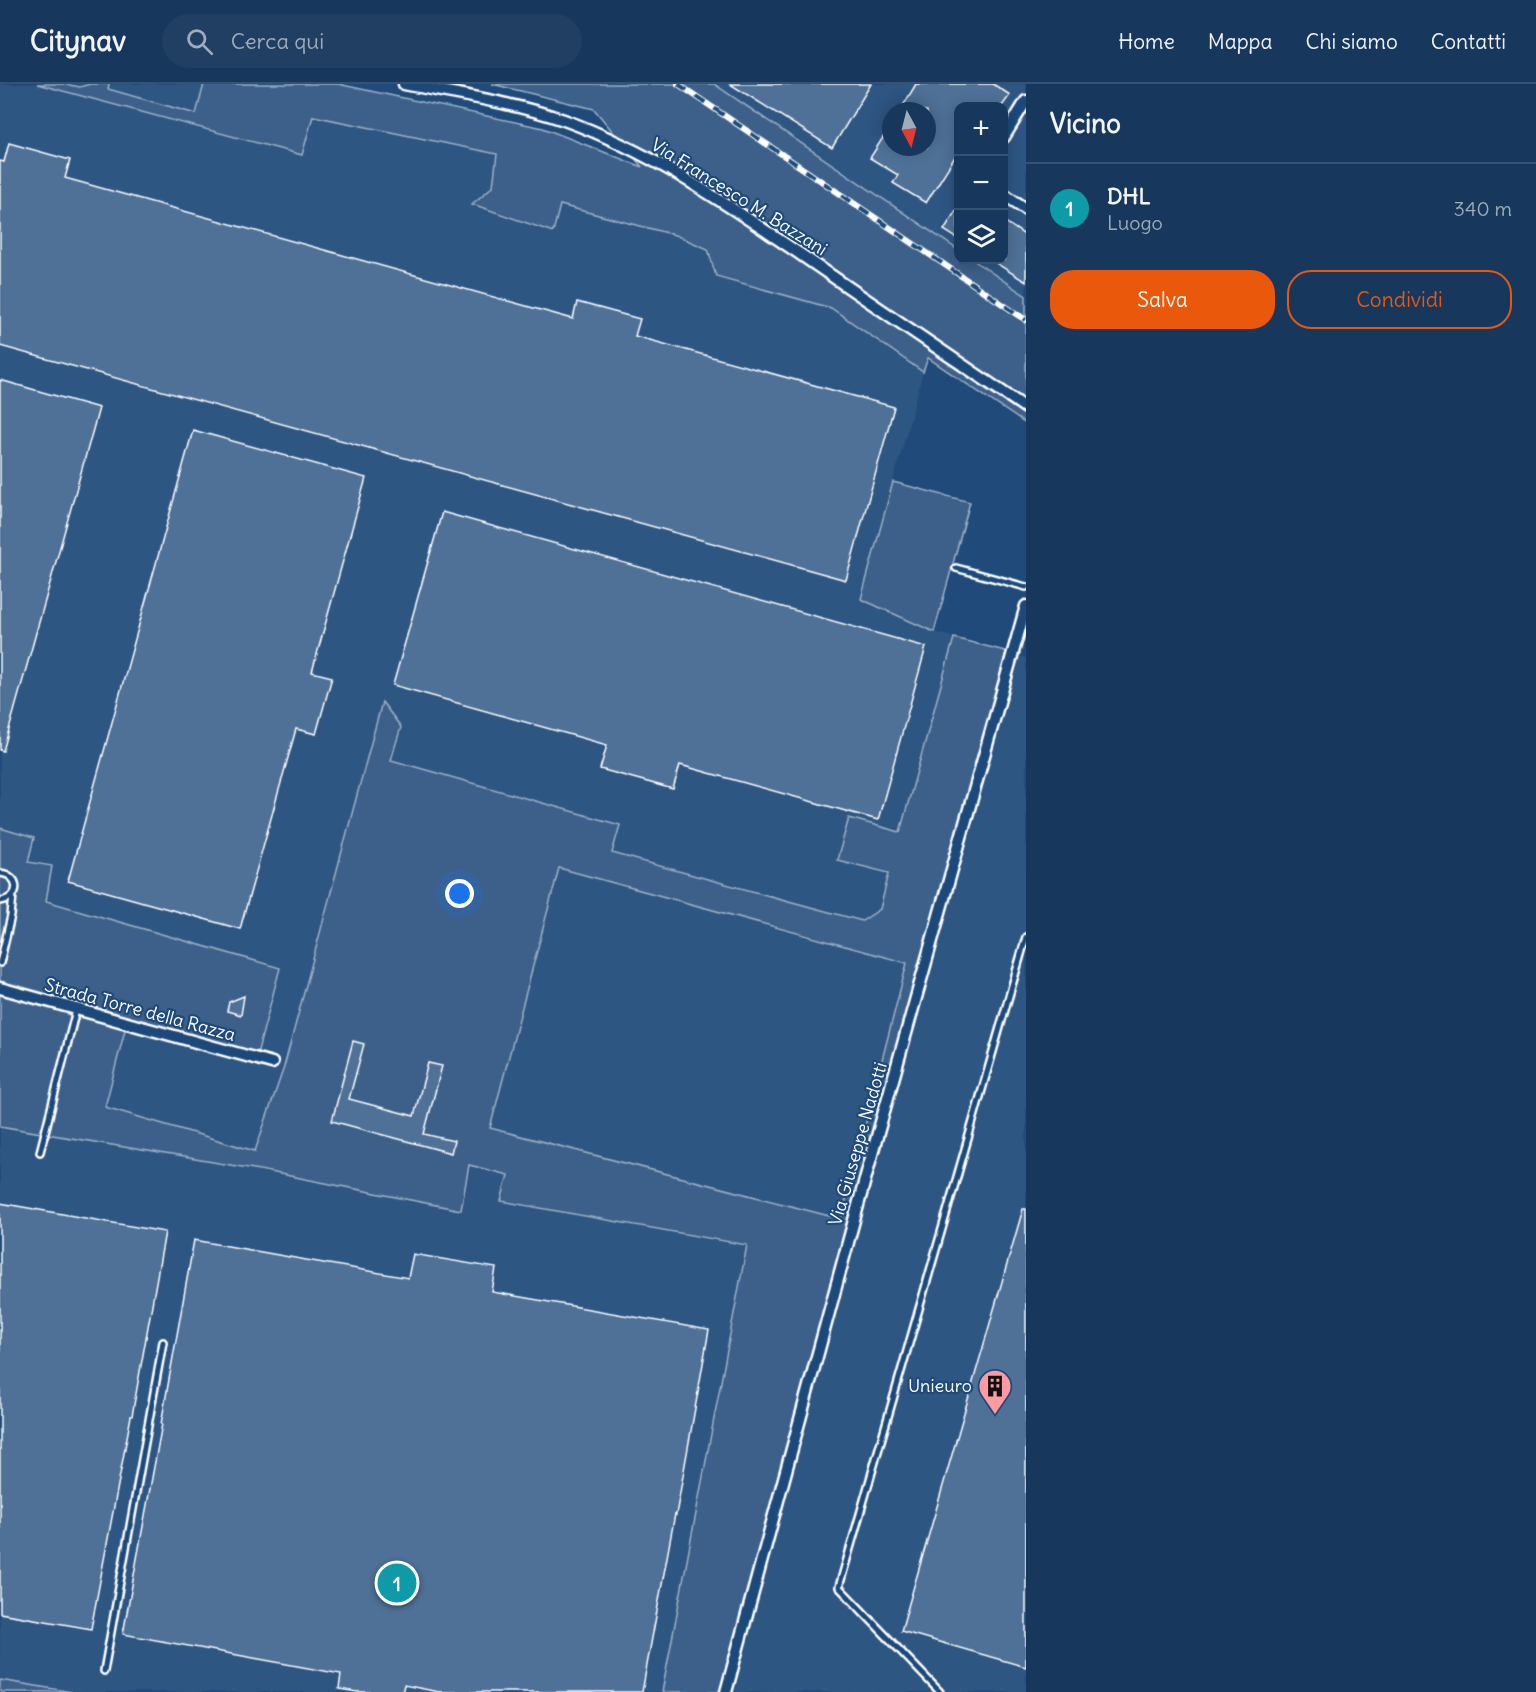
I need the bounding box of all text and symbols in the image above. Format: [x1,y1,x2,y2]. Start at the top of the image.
search box [162,14,582,68]
text: Citynav [30,23,126,59]
icon: search [183,25,216,58]
text: Cerca qui [231,27,324,55]
text: Home [1118,28,1175,55]
text: Mappa [1208,28,1273,55]
text: Chi siamo [1306,28,1398,55]
text: Contatti [1431,28,1506,55]
north arrow [882,102,936,156]
map controls [954,102,1008,264]
button: + [954,102,1008,156]
text: Vicino [1050,107,1121,140]
street label: Via Francesco M. Bazzani [647,133,832,260]
button: − [954,156,1008,210]
text: DHL [1107,182,1150,210]
text: 1 [1066,196,1073,221]
text: 340 m [1454,196,1512,221]
button: layers [954,210,1008,264]
text: Luogo [1107,210,1163,235]
button: Salva [1050,270,1275,329]
button: Condividi [1287,270,1512,329]
your location [445,879,474,908]
street label: Strada Torre della Razza [42,973,238,1046]
street label: Via Giuseppe Nadotti [823,1059,892,1228]
building icon: Unieuro [977,1368,1013,1415]
place label: Unieuro [908,1374,972,1397]
pin: 1 [378,1560,416,1606]

